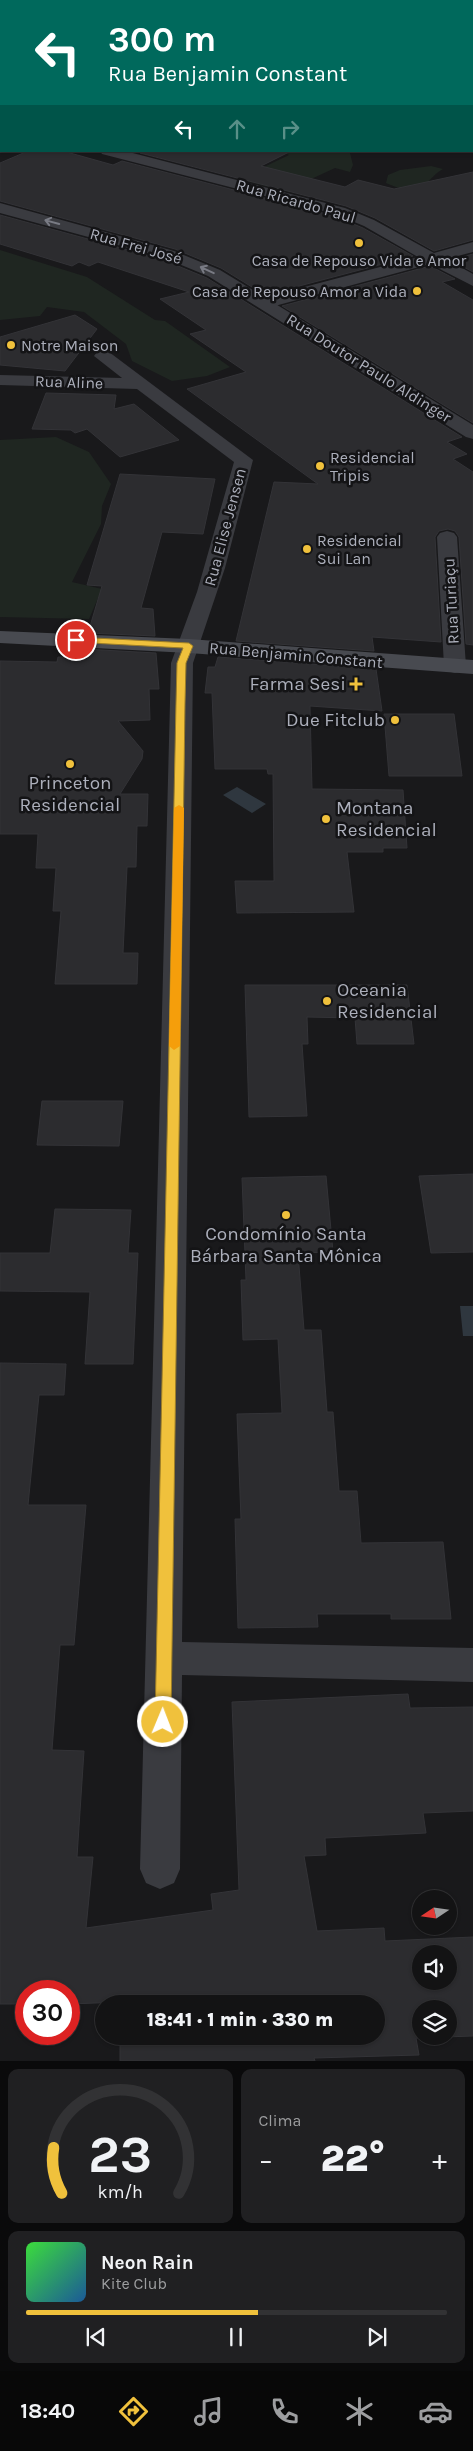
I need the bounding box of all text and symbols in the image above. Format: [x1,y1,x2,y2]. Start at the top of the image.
text: 300 m [108,19,216,60]
icon: left [25,20,90,85]
text: Rua Benjamin Constant [108,61,347,87]
icon: left [170,115,198,143]
icon: ahead [223,115,251,143]
icon: right [276,115,304,143]
street label: Rua Ricardo Paul [234,175,358,227]
one-way arrow [45,217,61,227]
street label: Rua Frei José [88,224,184,268]
marker: Casa de Repouso Vida e Amor [353,237,365,249]
place label: Casa de Repouso Vida e Amor [252,251,466,270]
one-way arrow [200,265,215,274]
place label: Casa de Repouso Amor a Vida [192,282,407,301]
marker: Casa de Repouso Amor a Vida [411,285,423,297]
street label: Rua Doutor Paulo Aldinger [283,309,455,427]
place label: Notre Maison [21,336,118,355]
marker: Notre Maison [5,339,17,351]
street label: Rua Aline [34,371,104,393]
place label: Residencial Tripis [330,448,415,485]
marker: Residencial Tripis [314,460,326,472]
street label: Rua Elise Jensen [200,466,250,588]
place label: Residencial Sui Lan [317,531,402,568]
marker: Residencial Sui Lan [301,543,313,555]
street label: Rua Turiaçu [439,558,463,644]
pin [55,619,97,661]
icon: arrive [62,626,90,654]
street label: Rua Benjamin Constant [208,638,384,672]
place label: Farma Sesi [250,673,346,695]
marker: Farma Sesi [350,678,362,690]
place label: Due Fitclub [286,709,385,731]
marker: Due Fitclub [389,714,401,726]
marker: Princeton Residencial [64,758,76,770]
place label: Princeton Residencial [20,772,120,816]
place label: Montana Residencial [336,797,437,841]
marker: Montana Residencial [320,813,332,825]
place label: Oceania Residencial [337,979,438,1023]
marker: Oceania Residencial [321,995,333,1007]
marker: Condomínio Santa Bárbara Santa Mônica [280,1209,292,1221]
place label: Condomínio Santa Bárbara Santa Mônica [190,1223,382,1267]
position arrow [136,1695,188,1747]
north arrow [412,1890,458,1935]
map controls [412,1890,457,2045]
button: sound [412,1945,457,1990]
speed limit sign: 30 [15,1980,80,2045]
button: layers [412,2000,457,2045]
text: 18:41 · 1 min · 330 m [147,2009,333,2031]
text: Clima [259,2111,301,2130]
text: 23 [88,2124,152,2185]
text: 22° [320,2136,385,2181]
text: − [259,2143,273,2176]
text: + [432,2143,447,2176]
text: km/h [98,2182,143,2203]
text: Neon Rain [101,2252,194,2274]
text: Kite Club [101,2274,167,2293]
icon: previous [82,2323,110,2351]
icon: pause [222,2323,250,2351]
icon: next [363,2323,391,2351]
icon: directions [116,2394,151,2429]
icon: music [191,2394,226,2429]
icon: phone [267,2394,302,2429]
icon: climate [342,2394,377,2429]
icon: car [418,2394,453,2429]
text: 18:40 [20,2398,75,2424]

